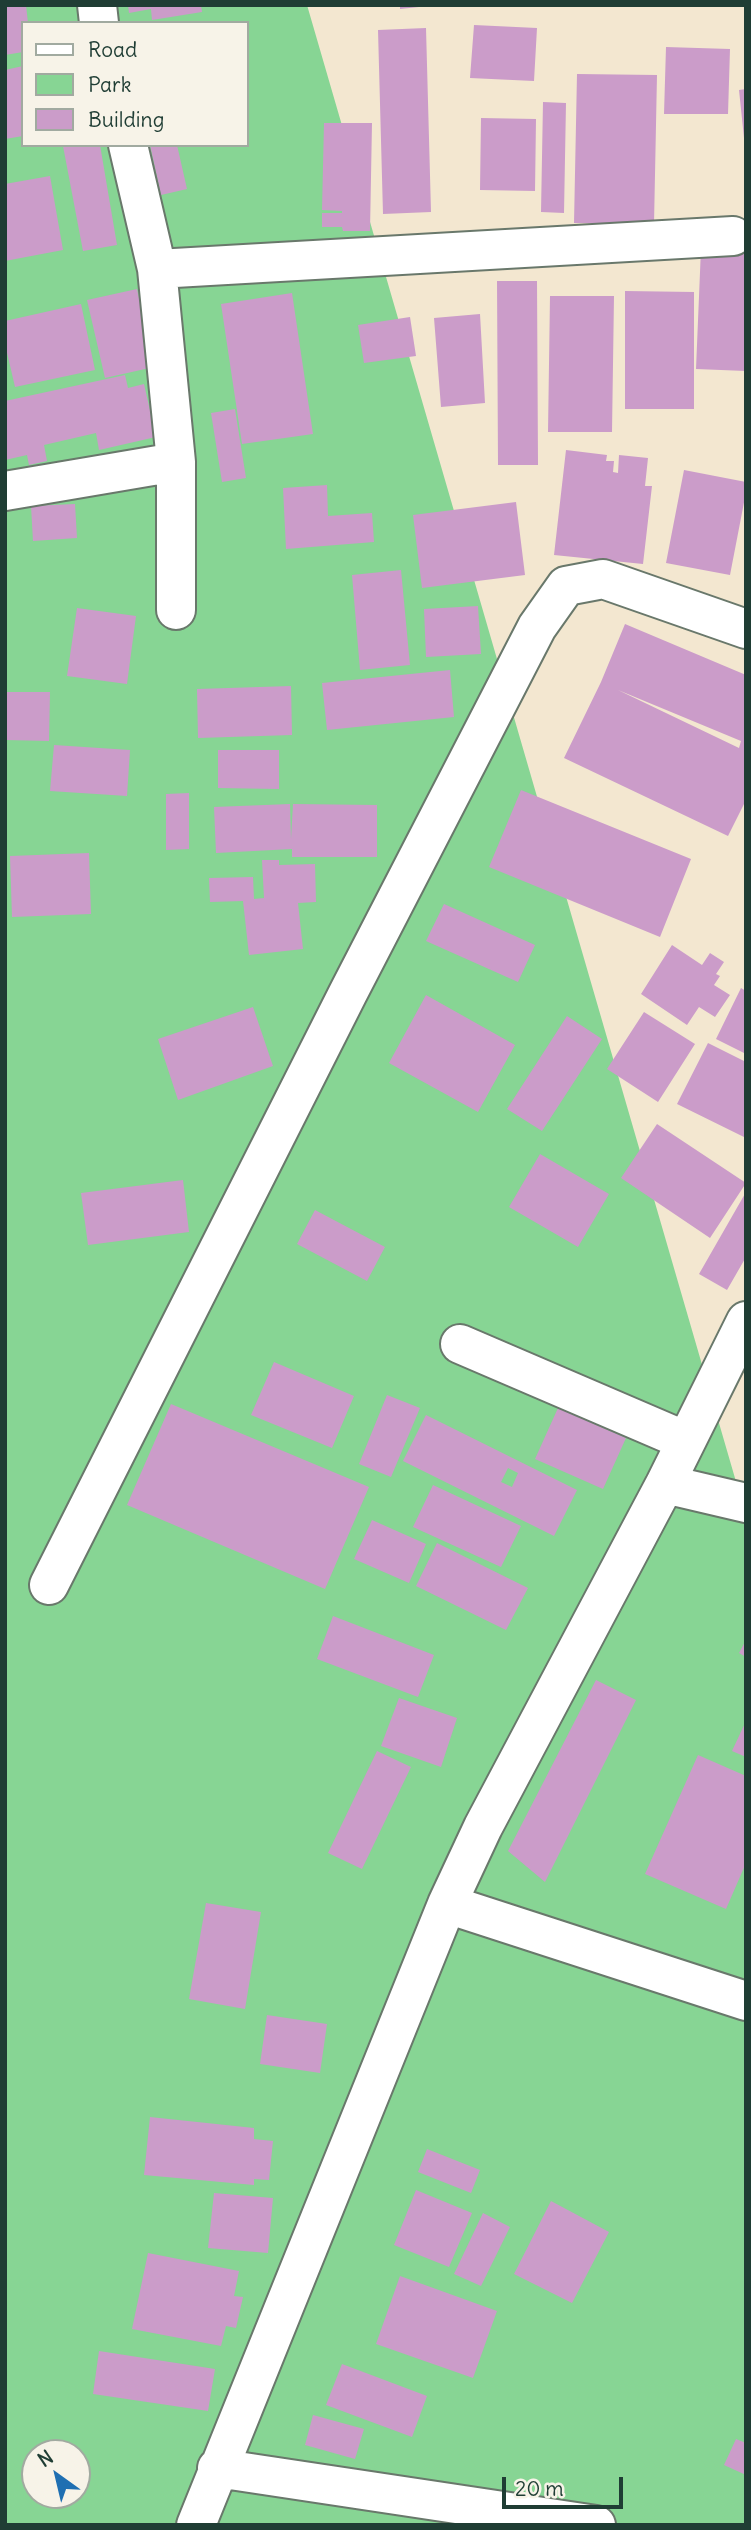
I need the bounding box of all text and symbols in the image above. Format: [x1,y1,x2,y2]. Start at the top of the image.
legend [21,21,248,147]
text: Road [88,36,137,63]
text: Park [88,71,131,98]
text: Building [88,106,164,133]
north arrow [21,2439,91,2509]
text: N [33,2445,58,2472]
scale bar [506,2464,627,2508]
text: 20 m [515,2475,564,2502]

